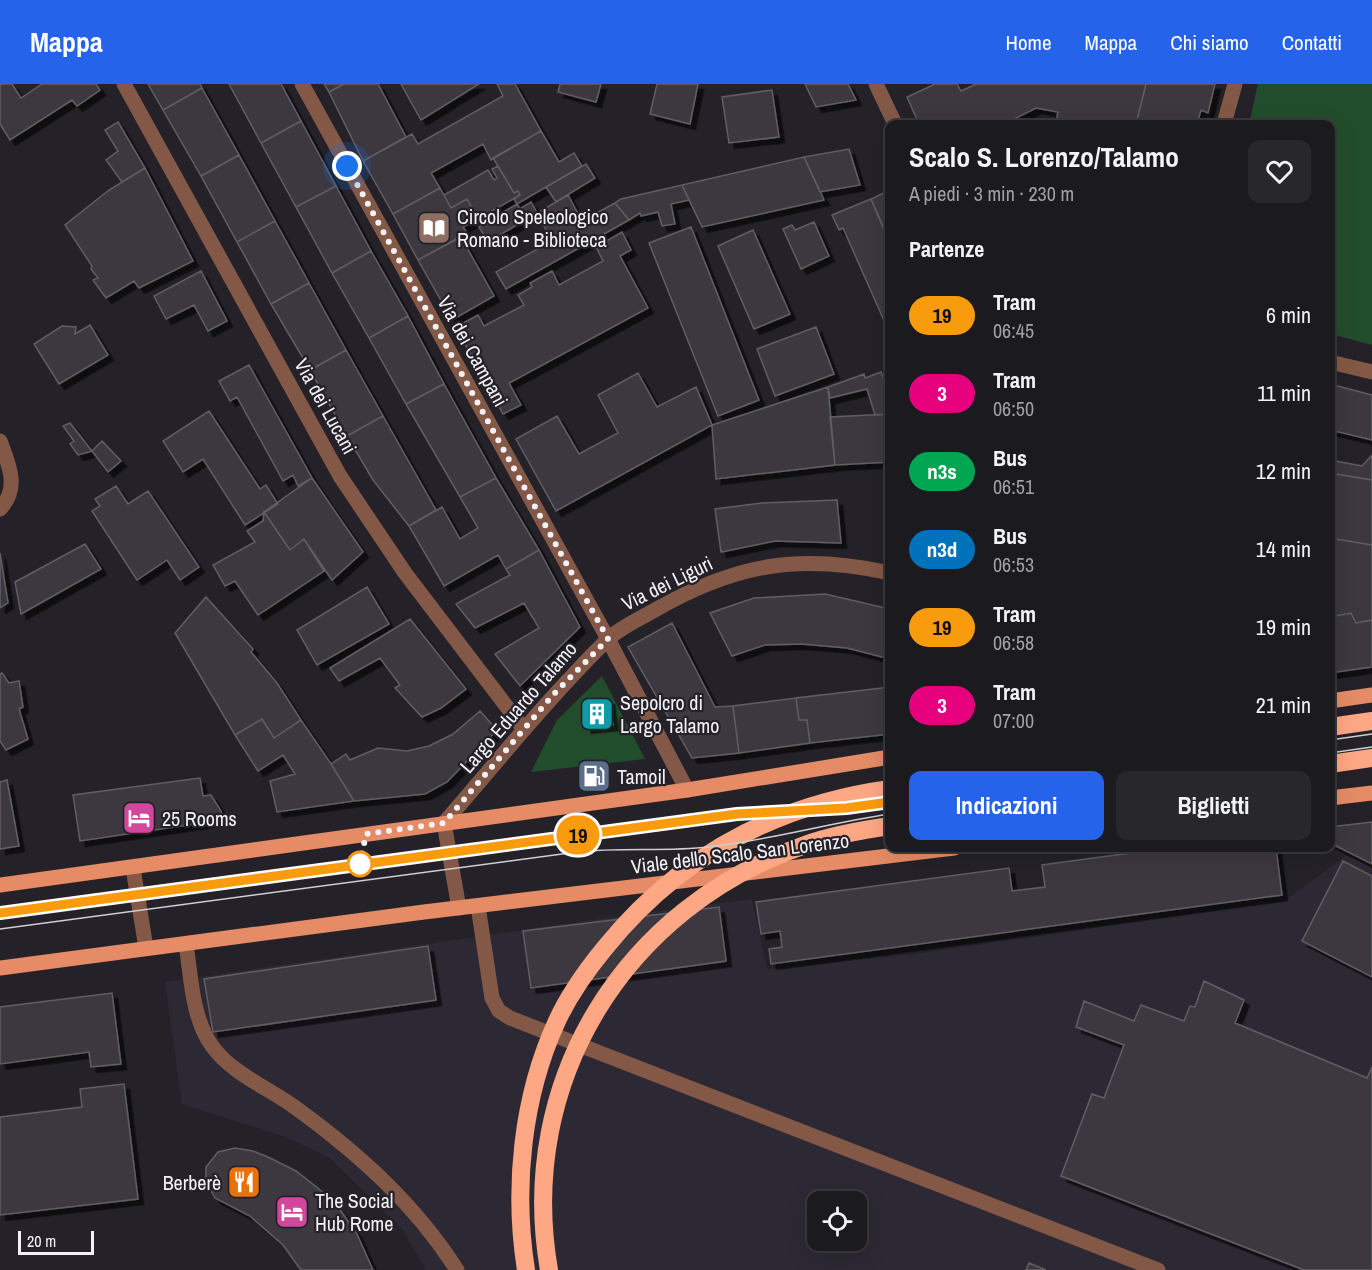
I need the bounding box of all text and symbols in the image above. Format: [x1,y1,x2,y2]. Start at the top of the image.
text: Mappa [30,23,103,61]
text: Home [1006,28,1052,57]
text: Mappa [1085,28,1137,57]
text: Chi siamo [1170,28,1249,57]
text: Contatti [1282,28,1342,57]
text: Scalo S. Lorenzo/Talamo [909,138,1179,176]
button: heart [1248,140,1311,203]
your location [332,151,362,181]
text: A piedi · 3 min · 230 m [909,180,1074,207]
place label: Circolo Speleologico Romano - Biblioteca [457,203,608,253]
library icon: Circolo Speleologico Romano - Biblioteca [416,210,452,246]
text: Partenze [909,234,984,264]
text: Tram [993,287,1036,317]
street label: Via dei Campani [431,291,515,411]
text: 6 min [1266,300,1311,330]
text: 19 [932,301,952,330]
text: 06:45 [993,317,1034,344]
street label: Via dei Lucani [289,353,363,459]
text: Tram [993,365,1036,395]
text: 11 min [1257,378,1311,408]
text: 3 [937,379,947,408]
text: 06:50 [993,395,1034,422]
text: Bus [993,443,1027,473]
text: 12 min [1256,456,1311,486]
text: n3s [927,457,957,486]
text: 06:51 [993,473,1034,500]
text: Bus [993,521,1027,551]
text: 14 min [1256,534,1311,564]
text: n3d [927,535,957,564]
street label: Via dei Liguri [617,549,717,617]
text: 06:53 [993,551,1034,578]
text: Tram [993,599,1036,629]
text: 19 min [1256,612,1311,642]
text: 19 [932,613,952,642]
text: 06:58 [993,629,1034,656]
street label: Largo Eduardo Talamo [453,636,583,778]
text: Tram [993,677,1036,707]
place label: Sepolcro di Largo Talamo [620,689,719,739]
text: 21 min [1256,690,1311,720]
text: 3 [937,691,947,720]
building icon: Sepolcro di Largo Talamo [579,696,615,732]
text: 07:00 [993,707,1034,734]
fuel station icon: Tamoil [576,758,612,794]
place label: Tamoil [617,763,666,790]
button: Indicazioni [909,771,1104,840]
button: Biglietti [1116,771,1311,840]
hotel icon: 25 Rooms [121,800,157,836]
place label: 25 Rooms [162,805,237,832]
line badge: 19 [551,816,605,855]
text: 19 [568,821,588,850]
street label: Viale dello Scalo San Lorenzo [629,826,851,880]
unlabelled marker [347,851,373,877]
restaurant icon: Berberè [226,1164,262,1200]
place label: Berberè [163,1169,221,1196]
place label: The Social Hub Rome [315,1187,393,1237]
map controls [807,1191,867,1251]
button: locate [807,1191,867,1251]
hotel icon: The Social Hub Rome [274,1194,310,1230]
scale bar [18,1228,94,1256]
text: 20 m [27,1230,56,1252]

